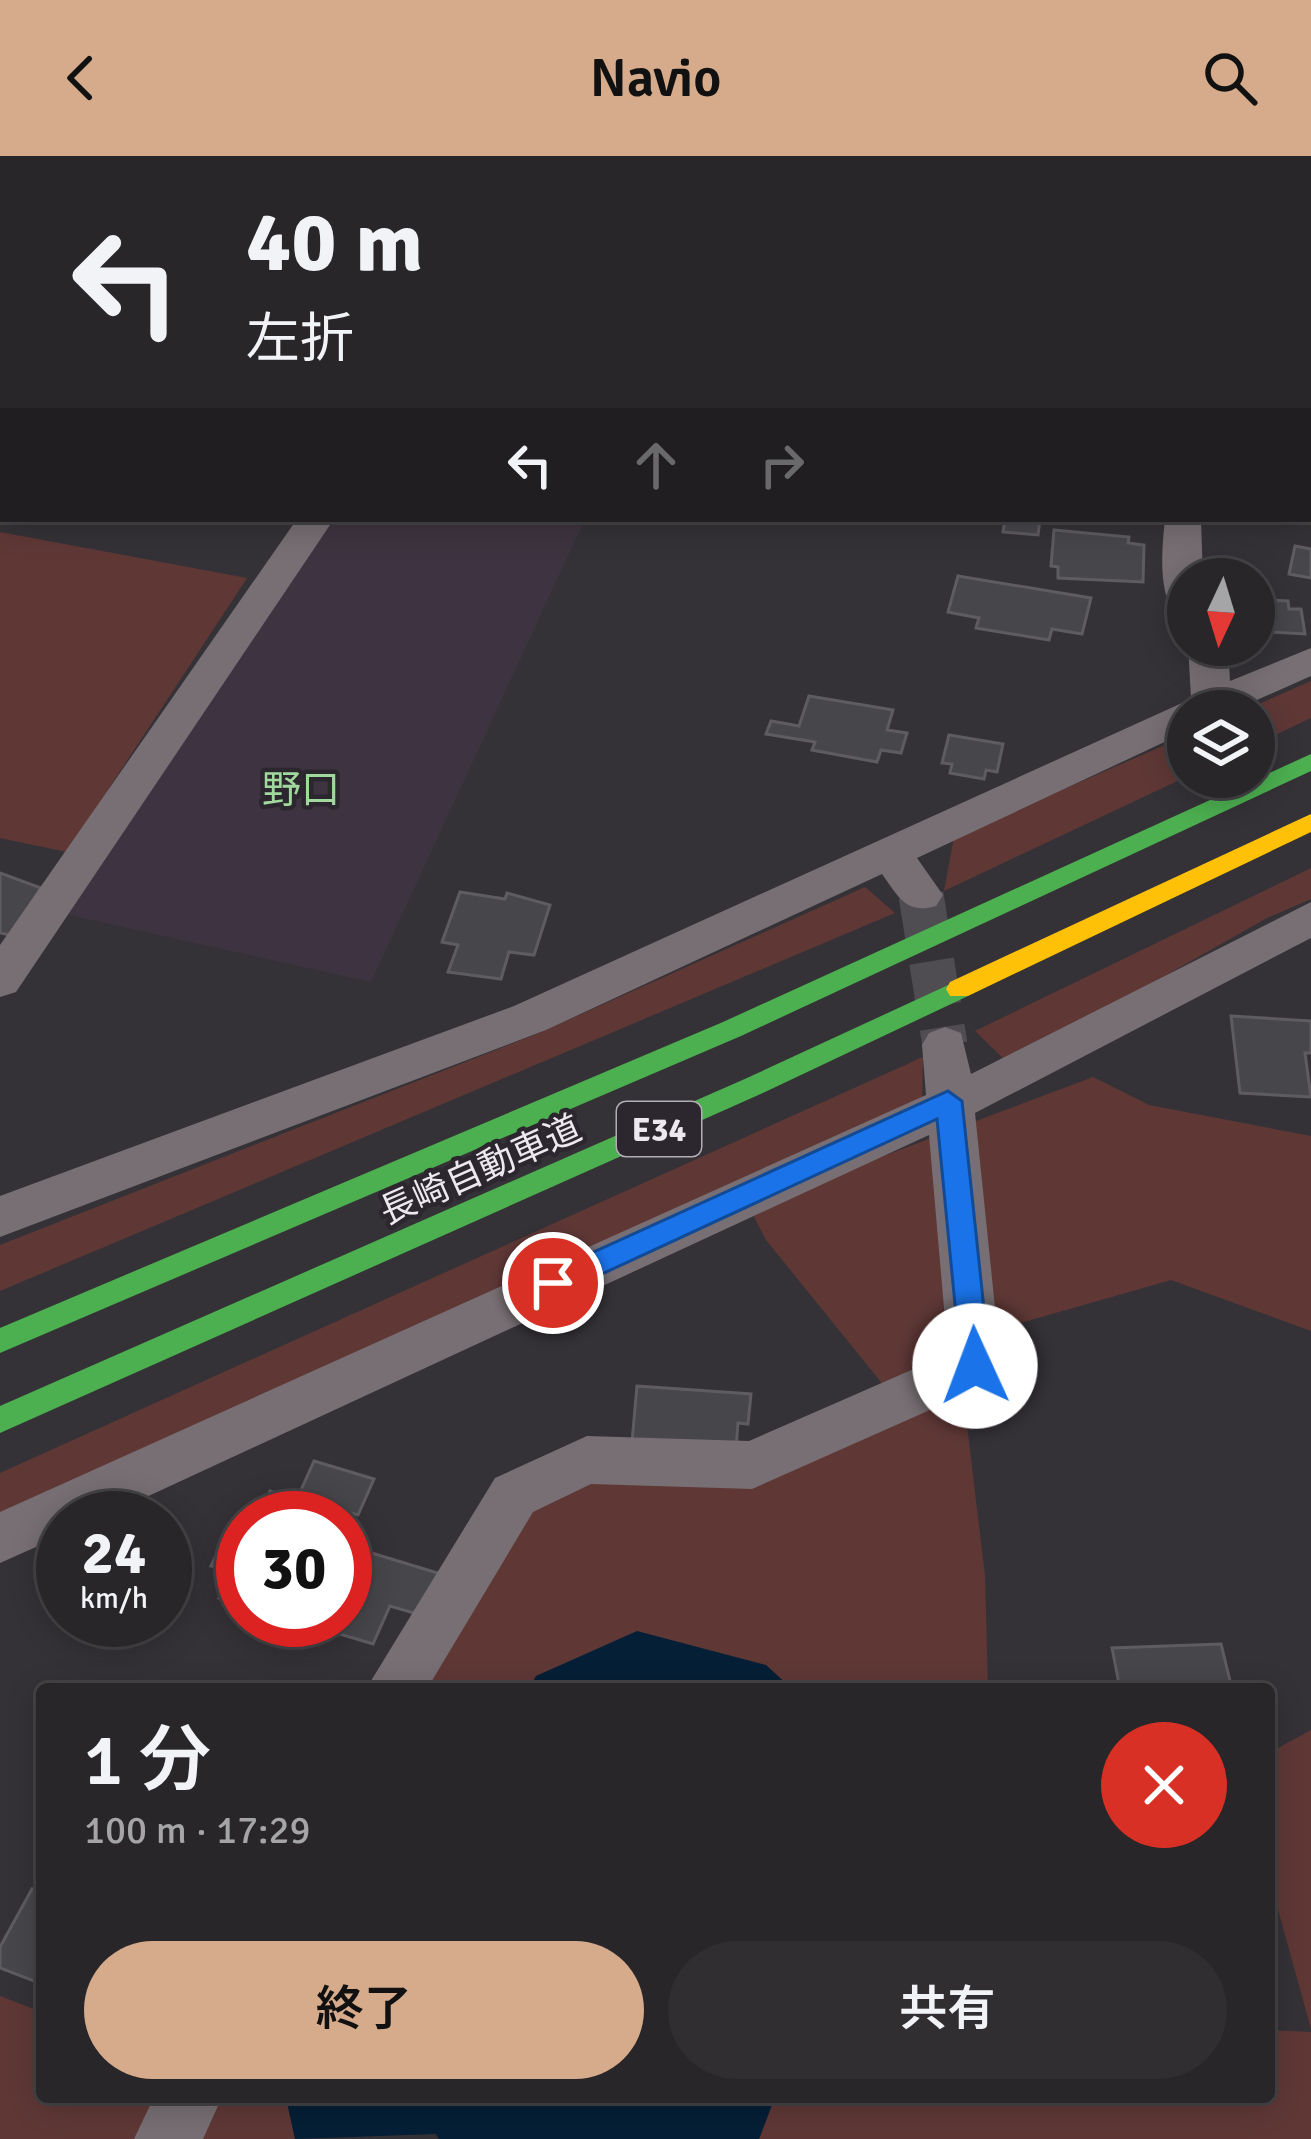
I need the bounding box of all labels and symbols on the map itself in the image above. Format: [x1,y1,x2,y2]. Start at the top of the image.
north arrow [1167,558,1275,666]
district label: 野口 [262,766,340,814]
road number: E34 [617,1102,701,1156]
street label: 長崎自動車道 [373,1106,588,1235]
pin [502,1232,604,1334]
position arrow [912,1303,1038,1429]
speed limit sign: 30 [216,1491,372,1647]

